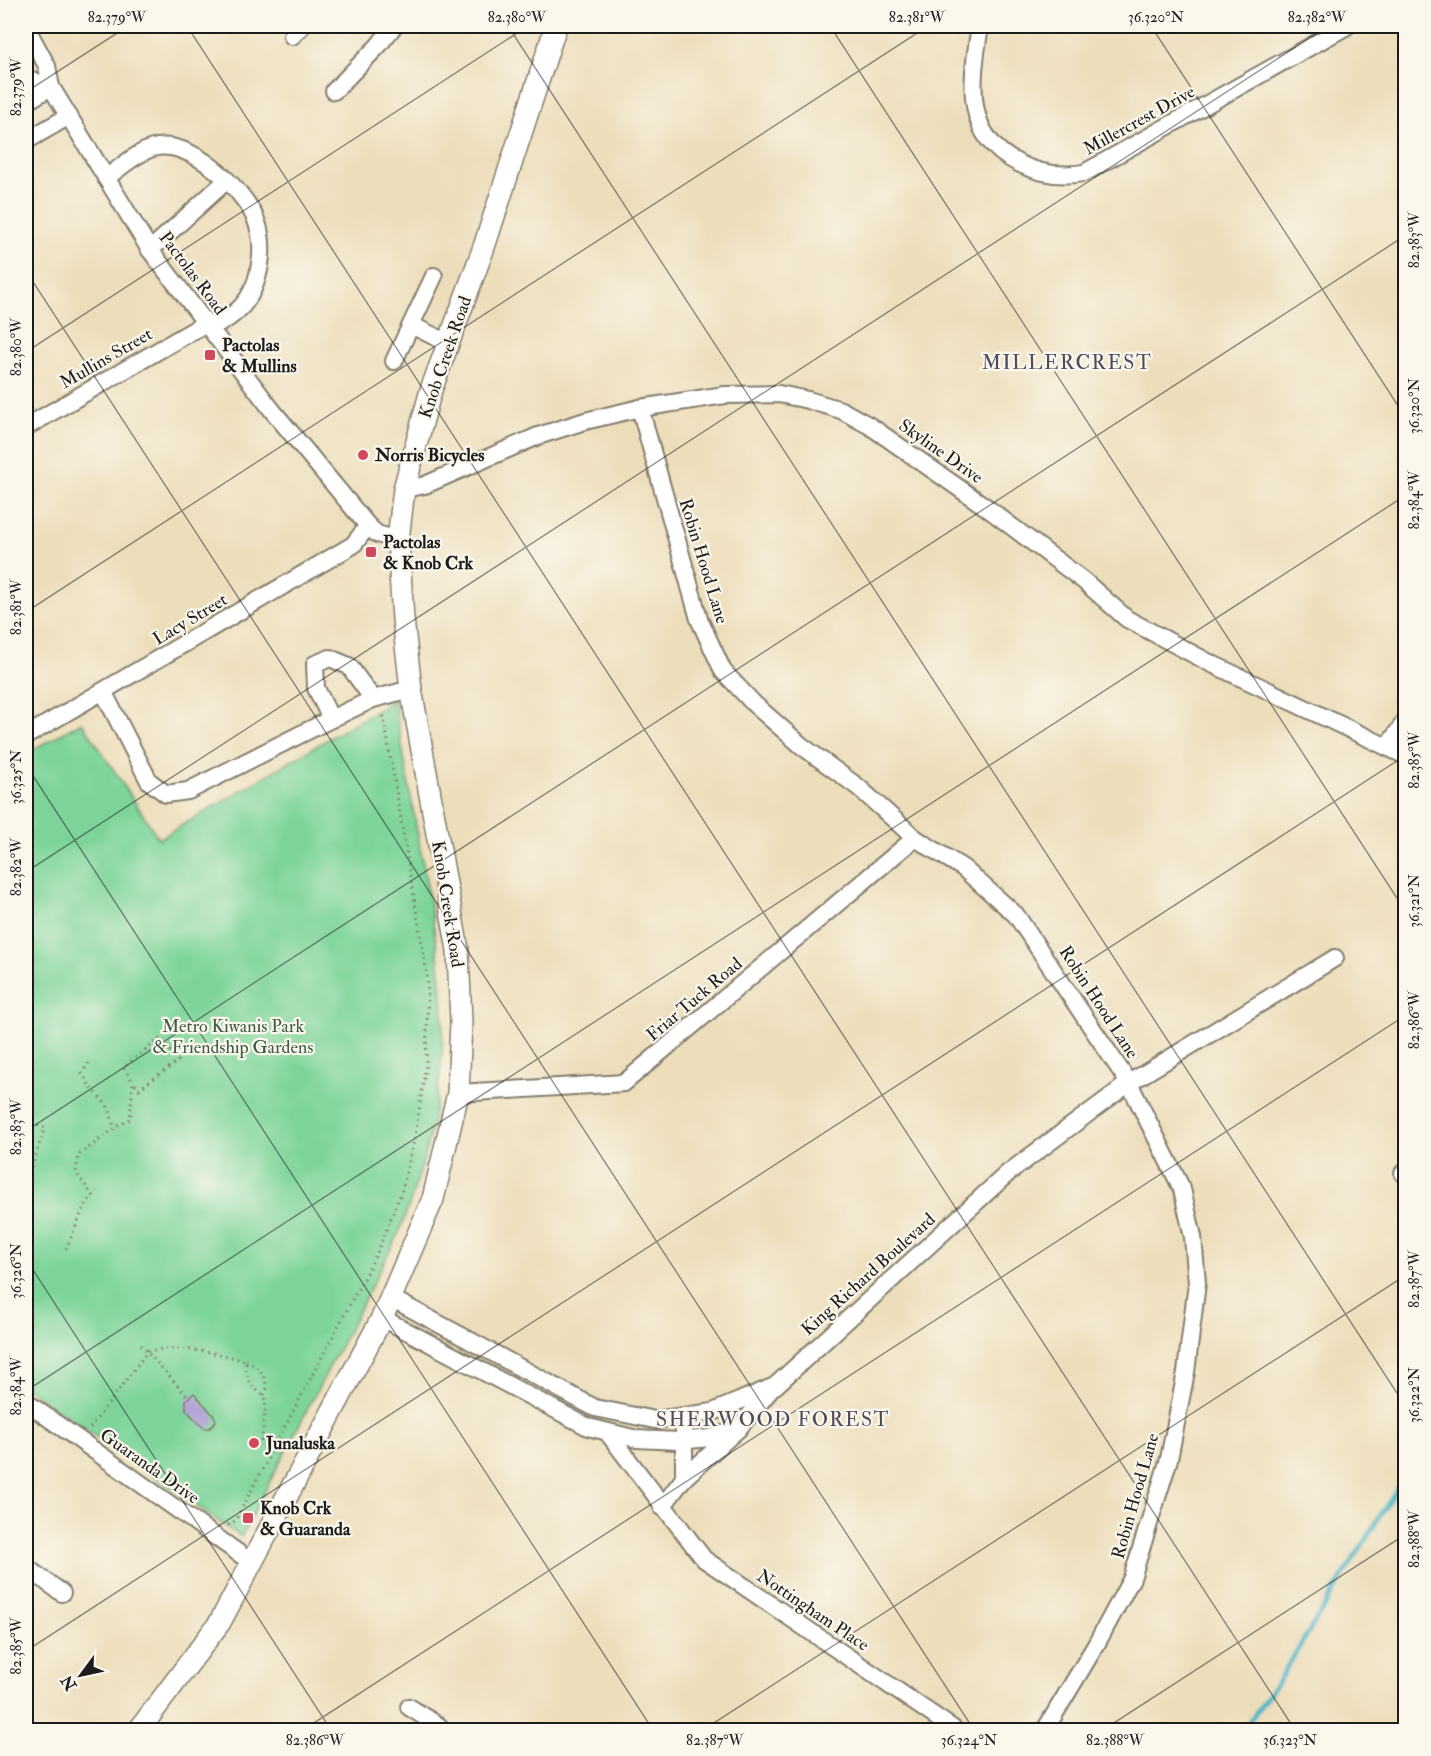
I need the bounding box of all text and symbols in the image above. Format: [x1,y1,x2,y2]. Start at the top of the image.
text: 82.379°W [88,8,147,27]
text: 82.380°W [488,8,547,27]
text: 82.381°W [889,8,946,27]
text: 36.320°N [1128,8,1185,27]
text: 82.382°W [1288,8,1347,27]
text: 82.379°W [7,57,26,116]
street label: Millercrest Drive [1079,80,1199,161]
text: 82.383°W [1405,211,1424,268]
street label: Pactolas Road [154,227,232,320]
street label: Knob Creek Road [414,293,477,421]
text: 82.380°W [7,317,26,376]
street label: Mullins Street [56,323,157,394]
place label: Pactolas & Mullins [222,334,297,378]
marker: Pactolas & Mullins [203,348,217,362]
district label: MILLERCREST [982,350,1152,375]
text: 36.320°N [1405,377,1424,434]
street label: Skyline Drive [894,414,988,489]
place label: Norris Bicycles [374,444,484,467]
marker: Norris Bicycles [356,448,370,462]
text: 82.384°W [1405,470,1424,530]
street label: Robin Hood Lane [674,496,734,627]
place label: Pactolas & Knob Crk [383,531,474,575]
marker: Pactolas & Knob Crk [364,545,378,559]
text: 82.381°W [7,578,26,635]
street label: Lacy Street [149,588,232,651]
text: 82.385°W [1405,731,1424,789]
text: 36.325°N [7,749,26,804]
text: 82.382°W [7,837,26,896]
street label: Knob Creek Road [426,839,469,969]
text: 36.321°N [1405,874,1424,928]
street label: Robin Hood Lane [1054,942,1144,1063]
street label: Friar Tuck Road [642,952,747,1046]
text: 82.386°W [1405,990,1424,1049]
park label: Metro Kiwanis Park & Friendship Gardens [153,1015,313,1059]
text: 82.383°W [7,1098,26,1155]
street label: King Richard Boulevard [797,1208,940,1341]
text: 36.326°N [7,1243,26,1299]
text: 82.387°W [1405,1249,1424,1308]
text: 82.384°W [7,1356,26,1416]
text: 36.322°N [1405,1366,1424,1423]
district label: SHERWOOD FOREST [656,1407,890,1432]
street label: Guaranda Drive [95,1424,204,1509]
street label: Robin Hood Lane [1107,1430,1165,1562]
place label: Junaluska [265,1432,335,1455]
marker: Junaluska [247,1436,261,1450]
place label: Knob Crk & Guaranda [260,1497,351,1541]
text: 82.388°W [1405,1509,1424,1568]
marker: Knob Crk & Guaranda [241,1511,255,1525]
street label: Nottingham Place [752,1564,874,1657]
text: 82.385°W [7,1617,26,1675]
north arrow [51,1645,111,1705]
text: N [57,1671,82,1695]
text: 82.386°W [286,1731,345,1750]
text: 82.387°W [686,1731,745,1750]
text: 36.324°N [941,1731,998,1750]
text: 82.388°W [1086,1731,1145,1750]
text: 36.323°N [1263,1731,1318,1750]

